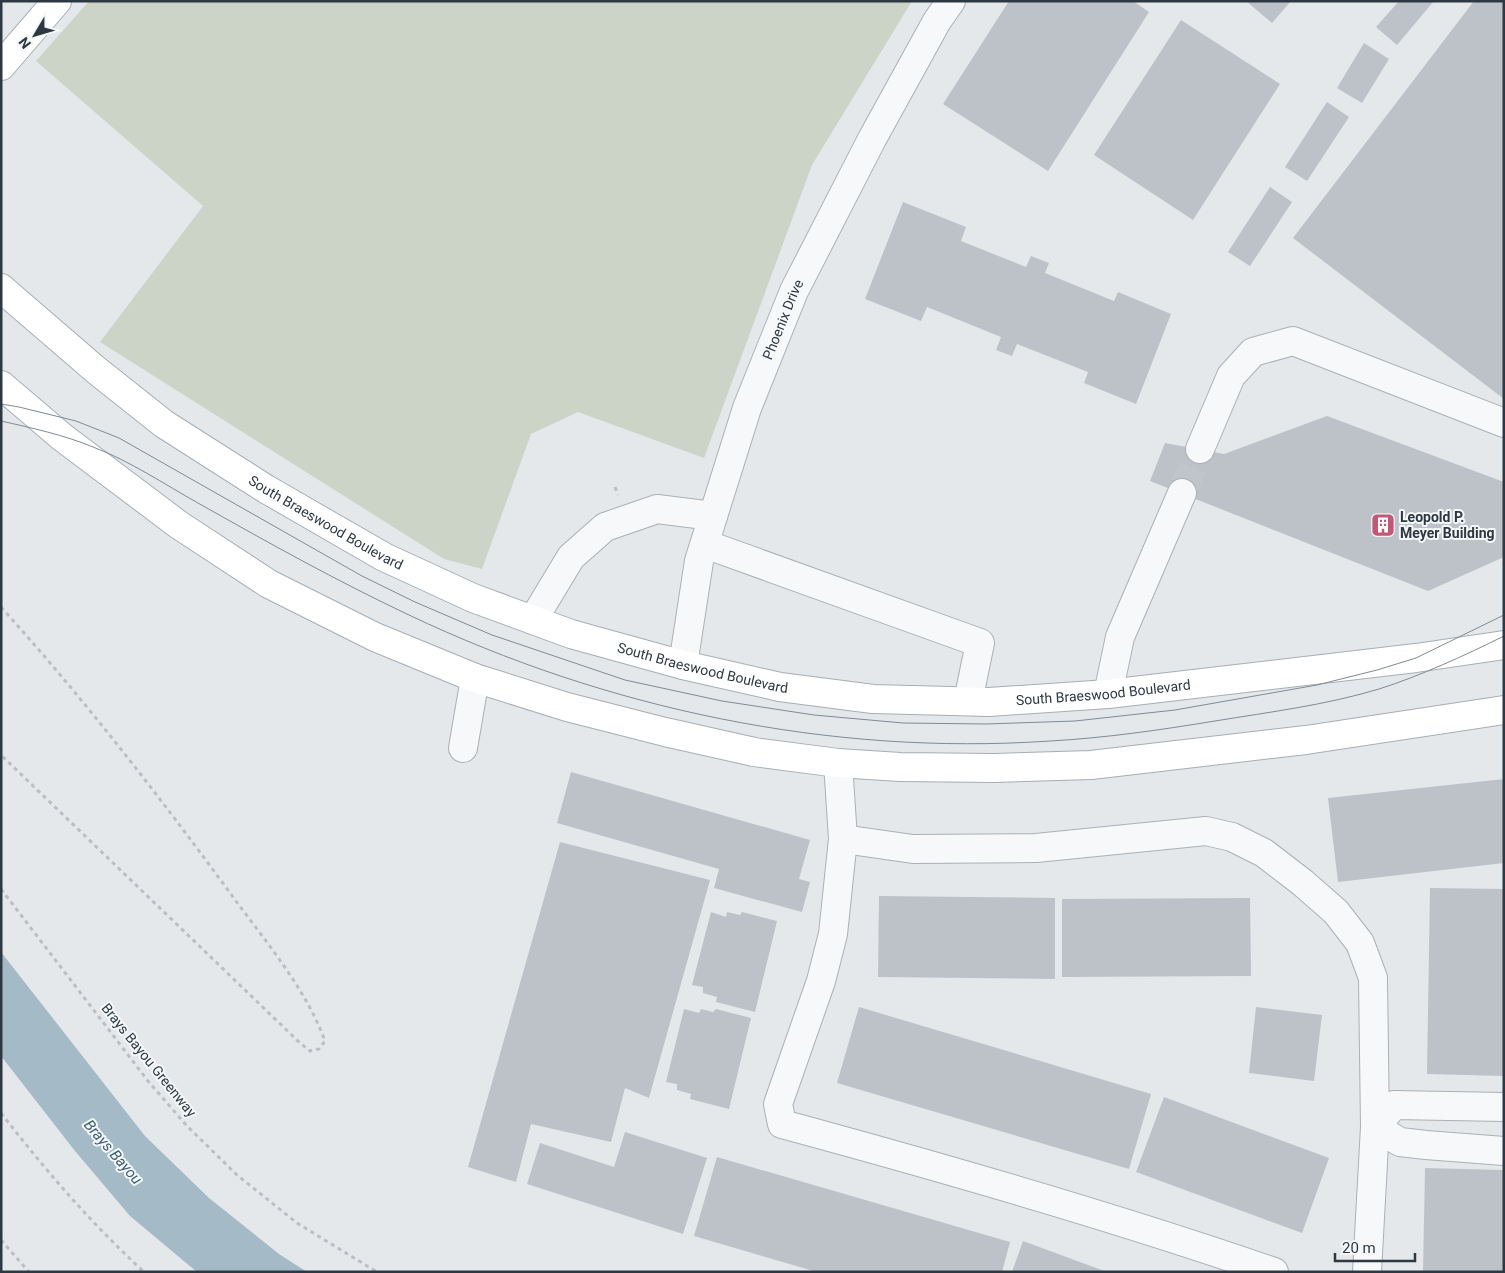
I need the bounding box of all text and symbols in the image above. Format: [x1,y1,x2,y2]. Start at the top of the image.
north arrow [10,10,60,60]
text: N [15,34,34,52]
street label: Phoenix Drive [759,277,807,362]
street label: South Braeswood Boulevard [246,472,406,573]
place label: Leopold P. Meyer Building [1400,509,1494,541]
building icon: Leopold P. Meyer Building [1370,512,1396,538]
street label: South Braeswood Boulevard [616,639,789,696]
street label: South Braeswood Boulevard [1015,676,1191,708]
street label: Brays Bayou Greenway [98,1000,200,1120]
water label: Brays Bayou [80,1116,146,1188]
scale bar [1335,1230,1415,1262]
text: 20 m [1342,1239,1376,1257]

